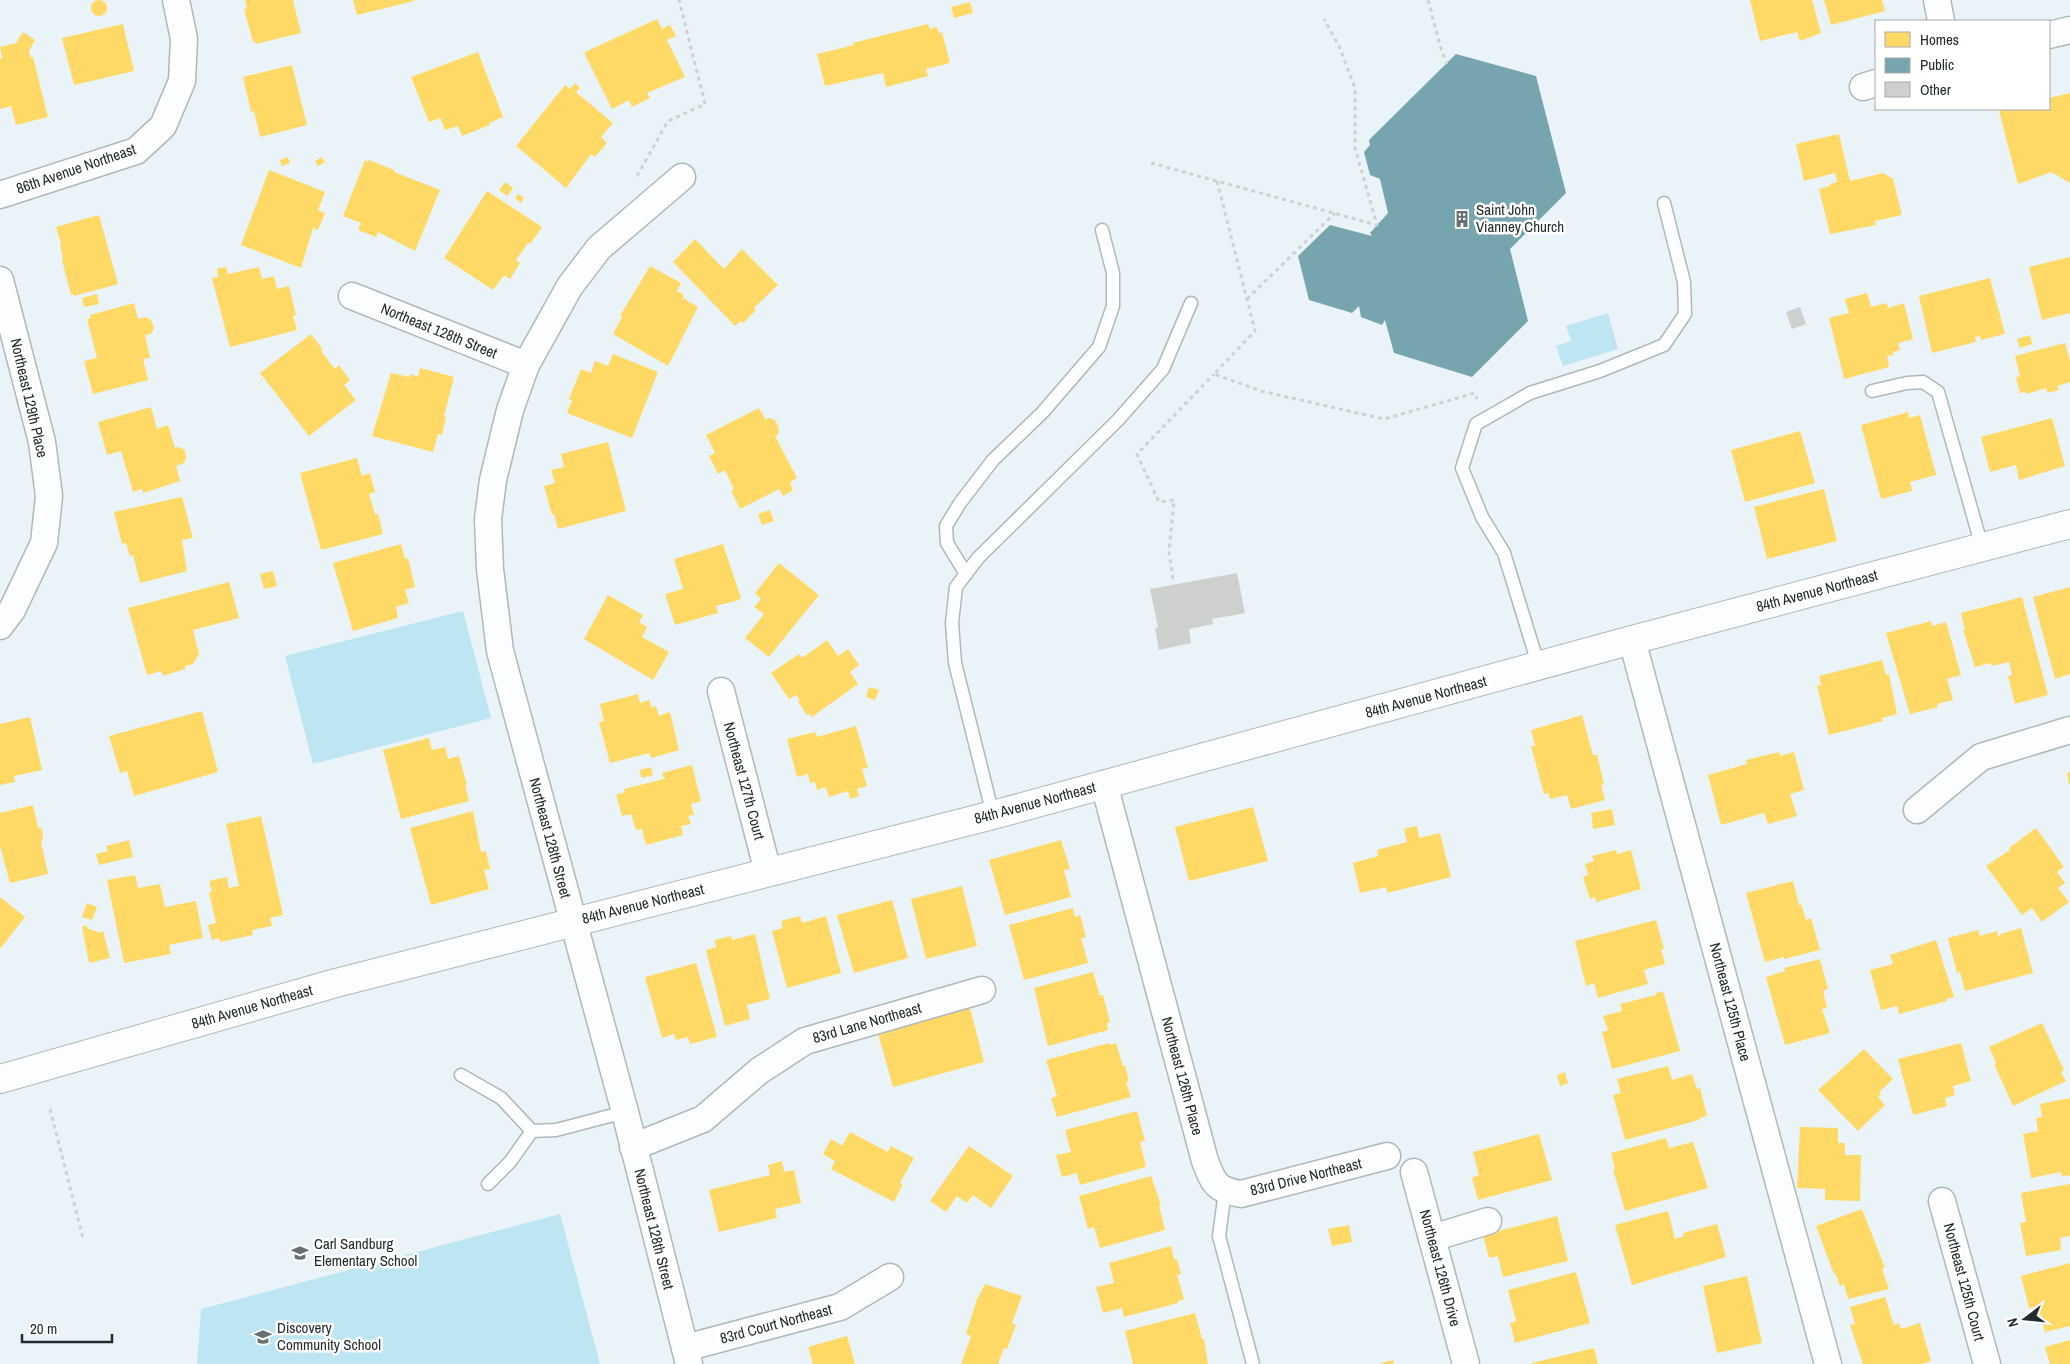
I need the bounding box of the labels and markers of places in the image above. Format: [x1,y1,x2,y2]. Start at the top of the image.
place label: Saint John Vianney Church [1476,199,1564,237]
building icon: Saint John Vianney Church [1452,209,1472,229]
place label: Carl Sandburg Elementary School [314,1233,417,1271]
school or university icon: Carl Sandburg Elementary School [290,1243,310,1263]
place label: Discovery Community School [277,1317,381,1355]
school or university icon: Discovery Community School [253,1327,273,1347]

